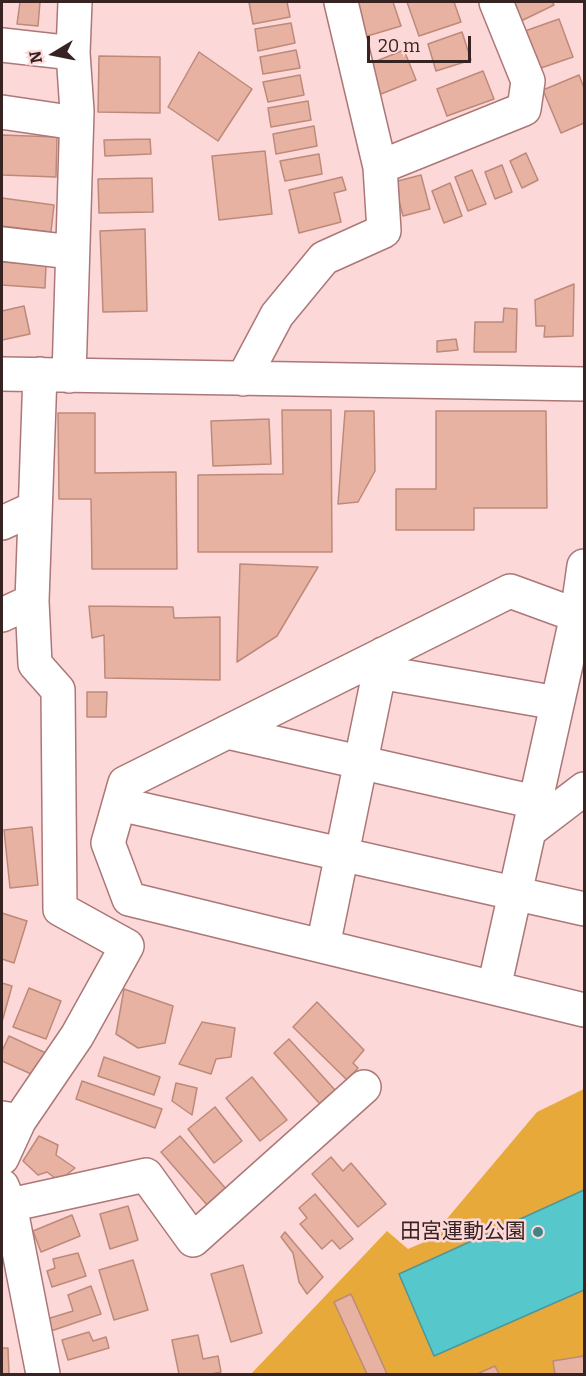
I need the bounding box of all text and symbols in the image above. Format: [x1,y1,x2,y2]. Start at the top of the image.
north arrow [24,24,84,84]
scale bar [370,24,474,62]
text: 20 m [378,35,420,57]
text: N [25,49,46,65]
place label: 田宮運動公園 [400,1219,526,1245]
marker: 田宮運動公園 [531,1225,545,1239]

